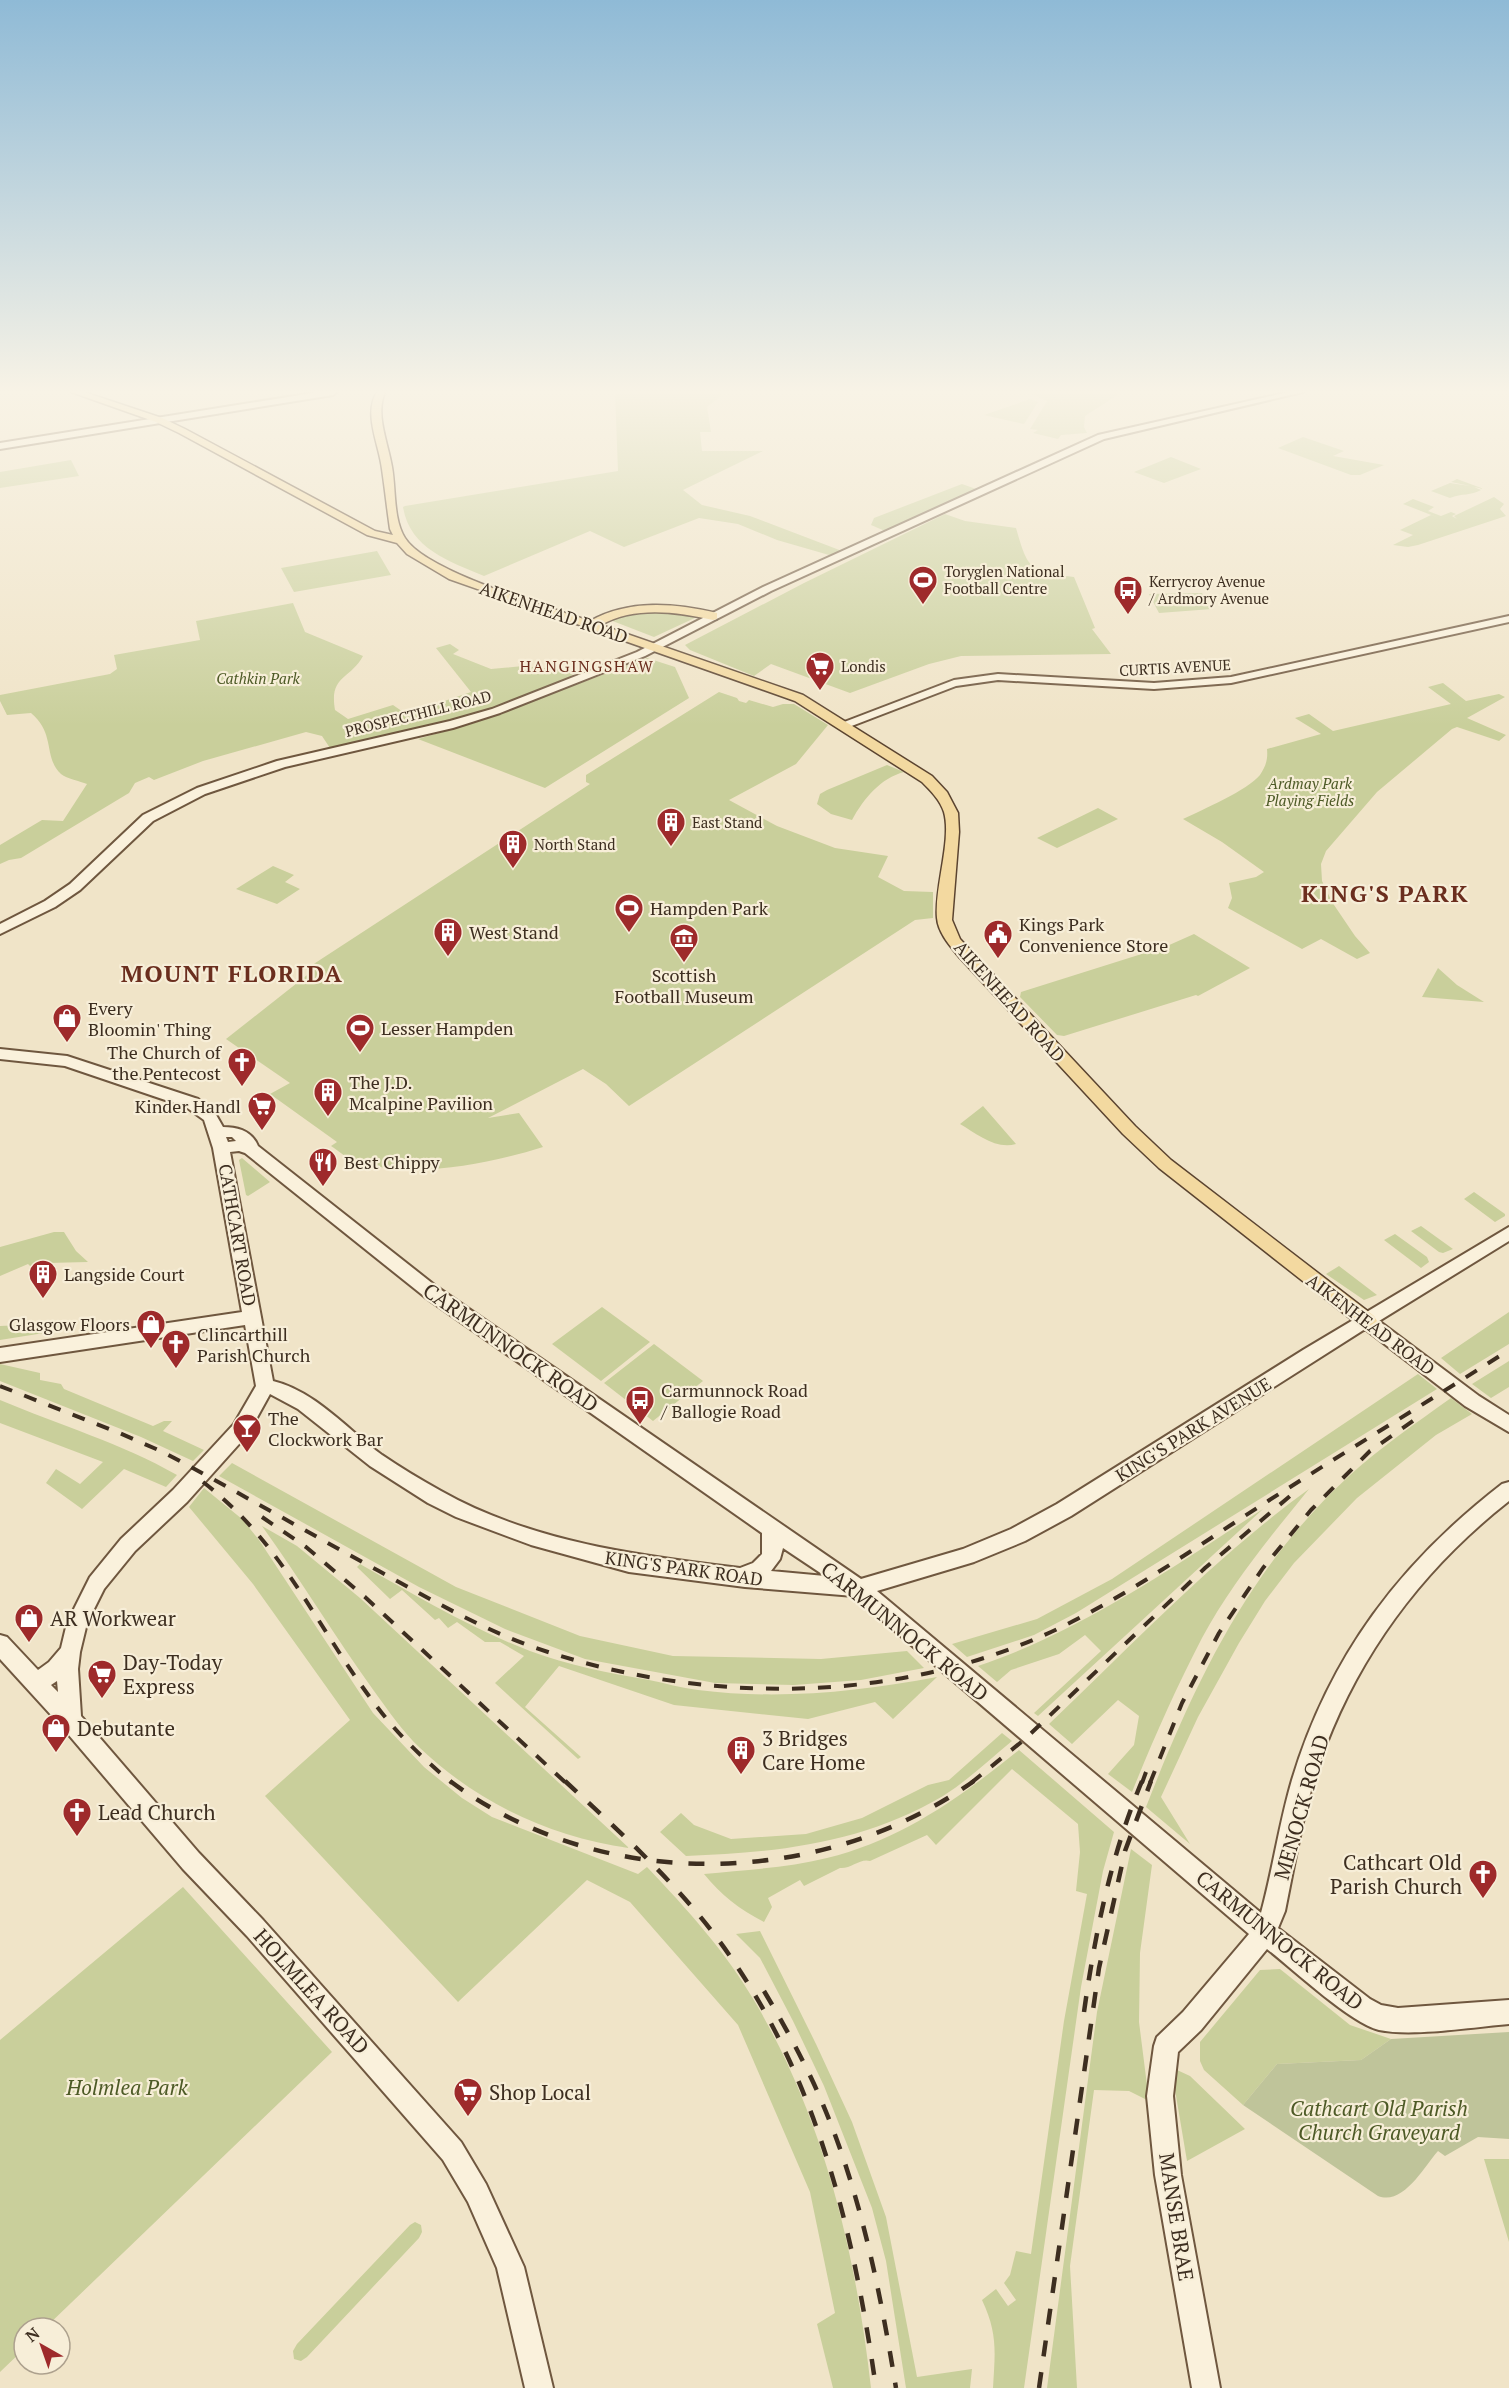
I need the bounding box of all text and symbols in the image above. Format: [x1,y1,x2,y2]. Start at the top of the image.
place label: Toryglen National Football Centre [944,561,1064,598]
sports icon: Toryglen National Football Centre [907,564,939,606]
place label: Kerrycroy Avenue / Ardmory Avenue [1148,571,1269,608]
bus stop icon: Kerrycroy Avenue / Ardmory Avenue [1112,574,1144,616]
street label: AIKENHEAD ROAD [477,575,631,649]
supermarket icon: Londis [804,650,836,692]
street label: CURTIS AVENUE [1119,654,1231,680]
district label: HANGINGSHAW [520,655,654,677]
place label: Londis [841,656,886,676]
park label: Cathkin Park [216,668,300,688]
street label: PROSPECTHILL ROAD [343,685,493,741]
park label: Ardmay Park Playing Fields [1265,773,1354,810]
building icon: East Stand [655,806,687,848]
place label: East Stand [692,812,762,832]
building icon: North Stand [497,828,529,870]
place label: North Stand [534,834,615,854]
district label: KING'S PARK [1301,877,1469,909]
sports icon: Hampden Park [613,892,645,934]
place label: Hampden Park [650,896,769,920]
place label: Kings Park Convenience Store [1019,912,1168,957]
building icon: West Stand [432,916,464,958]
public building icon: Kings Park Convenience Store [982,918,1014,960]
place label: West Stand [469,920,559,944]
museum icon: Scottish Football Museum [668,922,700,964]
street label: AIKENHEAD ROAD [949,935,1071,1067]
district label: MOUNT FLORIDA [121,957,343,989]
place label: Scottish Football Museum [615,963,754,1008]
place label: Every Bloomin' Thing [88,996,212,1041]
shop icon: Every Bloomin' Thing [51,1002,83,1044]
sports icon: Lesser Hampden [344,1012,376,1054]
place label: Lesser Hampden [381,1016,514,1040]
place label: The Church of the Pentecost [107,1040,223,1085]
church icon: The Church of the Pentecost [226,1046,258,1088]
place label: The J.D. Mcalpine Pavilion [349,1070,493,1115]
building icon: The J.D. Mcalpine Pavilion [312,1076,344,1118]
supermarket icon: Kinder Handl [246,1090,278,1132]
place label: Kinder Handl [135,1094,241,1118]
restaurant icon: Best Chippy [307,1146,339,1188]
place label: Best Chippy [344,1150,441,1174]
street label: CATHCART ROAD [214,1162,262,1308]
building icon: Langside Court [27,1258,59,1300]
place label: Langside Court [64,1262,185,1286]
street label: AIKENHEAD ROAD [1302,1268,1440,1380]
street label: CARMUNNOCK ROAD [418,1276,604,1418]
shop icon: Glasgow Floors [135,1308,167,1350]
place label: Glasgow Floors [9,1312,130,1336]
place label: Clincarthill Parish Church [197,1322,311,1367]
church icon: Clincarthill Parish Church [160,1328,192,1370]
street label: KING'S PARK AVENUE [1111,1371,1275,1487]
place label: Carmunnock Road / Ballogie Road [660,1378,808,1423]
bus stop icon: Carmunnock Road / Ballogie Road [624,1384,656,1426]
place label: The Clockwork Bar [268,1406,383,1451]
bar icon: The Clockwork Bar [231,1412,263,1454]
street label: KING'S PARK ROAD [604,1545,764,1591]
street label: CARMUNNOCK ROAD [815,1555,995,1707]
shop icon: AR Workwear [13,1602,45,1644]
place label: AR Workwear [50,1604,176,1632]
place label: Day-Today Express [123,1648,223,1700]
supermarket icon: Day-Today Express [86,1658,118,1700]
shop icon: Debutante [40,1712,72,1754]
place label: Debutante [77,1714,175,1742]
place label: 3 Bridges Care Home [762,1724,865,1776]
street label: MENOCK ROAD [1267,1731,1335,1883]
building icon: 3 Bridges Care Home [725,1734,757,1776]
church icon: Lead Church [61,1796,93,1838]
place label: Lead Church [98,1798,216,1826]
place label: Cathcart Old Parish Church [1330,1848,1462,1900]
church icon: Cathcart Old Parish Church [1467,1858,1499,1900]
street label: CARMUNNOCK ROAD [1190,1864,1370,2016]
street label: HOLMLEA ROAD [248,1922,376,2060]
park label: Holmlea Park [65,2073,189,2101]
supermarket icon: Shop Local [452,2076,484,2118]
place label: Shop Local [489,2078,591,2106]
park label: Cathcart Old Parish Church Graveyard [1290,2094,1468,2146]
street label: MANSE BRAE [1153,2151,1201,2283]
north arrow [12,2316,72,2376]
text: N [21,2322,44,2347]

